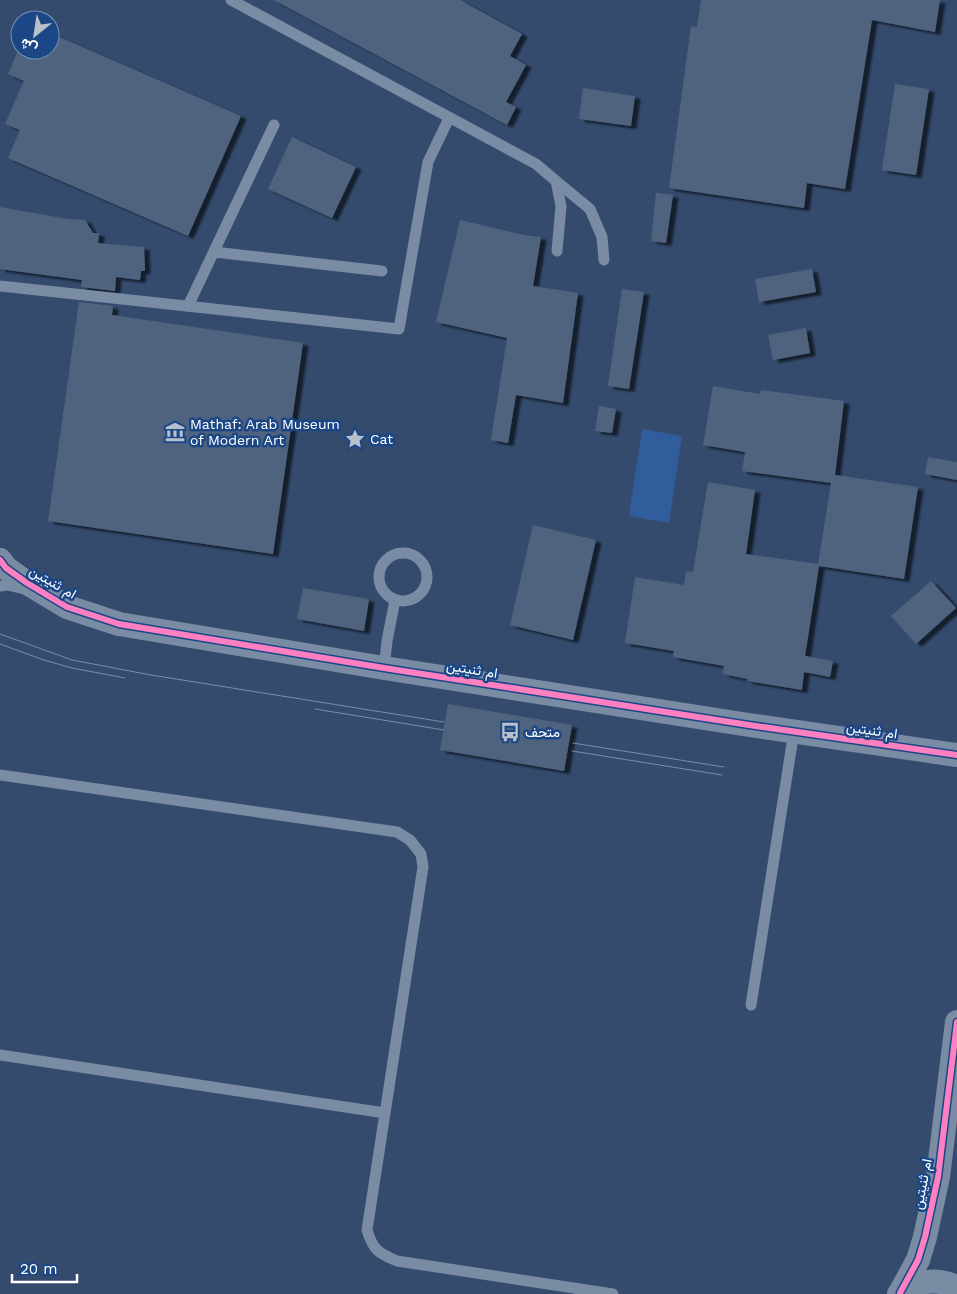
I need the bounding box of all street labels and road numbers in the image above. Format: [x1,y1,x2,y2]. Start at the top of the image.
street label: ام ثنيتين [26,562,79,603]
street label: ام ثنيتين [445,657,499,682]
street label: ام ثنيتين [845,718,899,742]
street label: ام ثنيتين [909,1157,936,1211]

